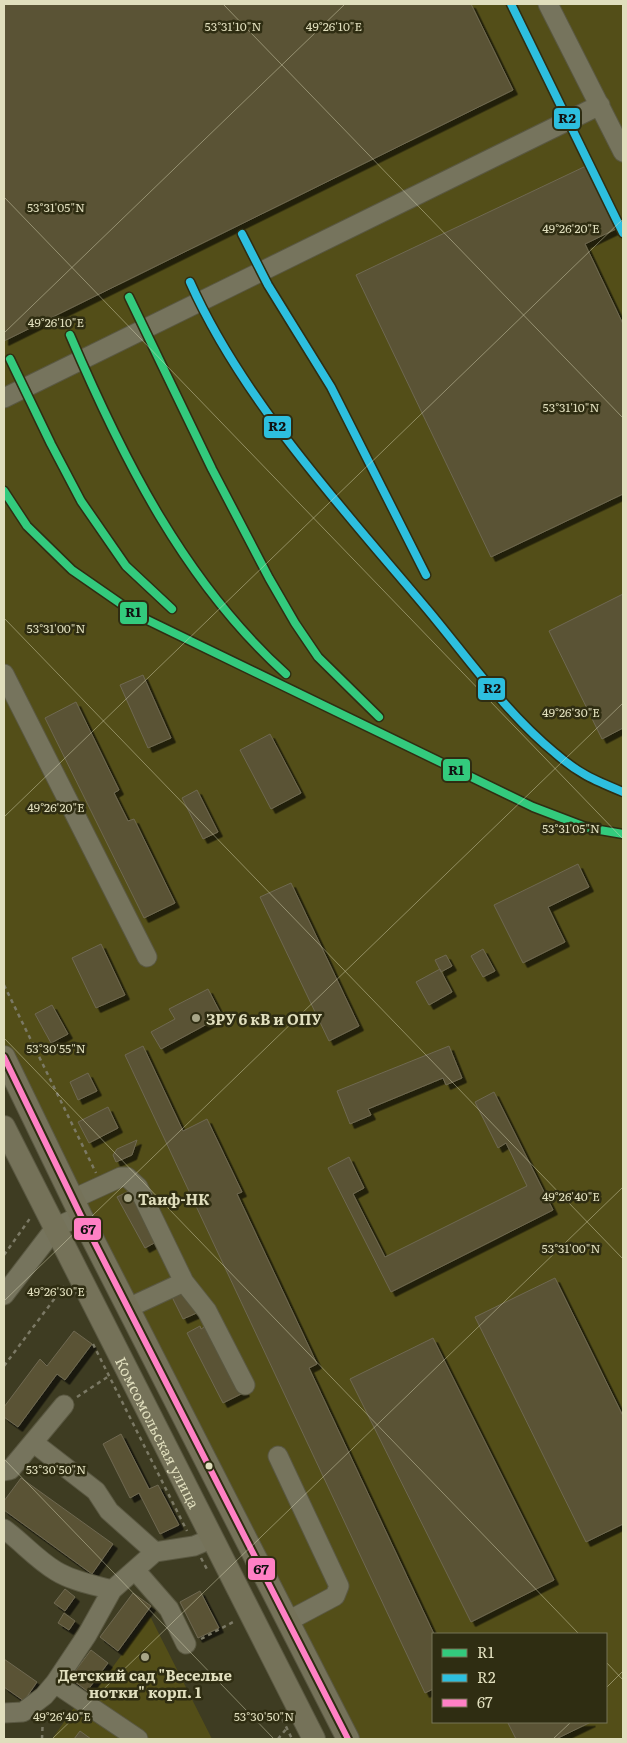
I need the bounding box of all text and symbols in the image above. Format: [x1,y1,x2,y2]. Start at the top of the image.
text: 53°31'10"N [205,17,261,35]
text: 49°26'10"E [306,17,362,35]
line badge: R2 [553,107,581,130]
text: R2 [558,107,576,127]
text: 53°31'05"N [27,198,85,216]
text: 49°26'20"E [542,219,600,237]
text: 49°26'10"E [28,313,84,331]
text: 53°31'10"N [543,398,599,416]
line badge: R2 [263,415,292,439]
text: R2 [268,415,286,435]
line badge: R1 [119,601,148,625]
text: R1 [125,601,141,621]
text: 53°31'00"N [27,619,85,637]
line badge: R2 [477,677,506,701]
text: R2 [483,677,501,697]
text: 49°26'30"E [542,703,600,721]
line badge: R1 [442,758,471,782]
text: R1 [448,759,464,779]
text: 49°26'20"E [27,798,85,816]
text: 53°31'05"N [542,819,600,837]
place label: ЗРУ 6 кВ и ОПУ [206,1007,322,1030]
marker: ЗРУ 6 кВ и ОПУ [190,1012,202,1024]
text: 53°30'55"N [26,1039,86,1057]
place label: Таиф-НК [138,1187,210,1210]
text: 49°26'40"E [542,1187,600,1205]
marker: Таиф-НК [122,1192,134,1204]
line badge: 67 [73,1217,102,1241]
text: 67 [80,1218,96,1238]
text: 53°31'00"N [542,1239,600,1257]
text: 49°26'30"E [27,1282,85,1300]
street label: Комсомольская улица [110,1352,207,1513]
text: 53°30'50"N [26,1460,86,1478]
unlabelled marker [204,1461,214,1471]
line badge: 67 [247,1557,276,1581]
text: 67 [253,1558,269,1578]
legend [432,1633,607,1723]
text: R1 [477,1640,494,1663]
marker: Детский сад "Веселые нотки" корп. 1 [139,1651,151,1663]
place label: Детский сад "Веселые нотки" корп. 1 [58,1663,233,1703]
text: R2 [477,1665,496,1688]
text: 67 [477,1690,493,1713]
text: 49°26'40"E [33,1707,91,1725]
text: 53°30'50"N [234,1707,294,1725]

